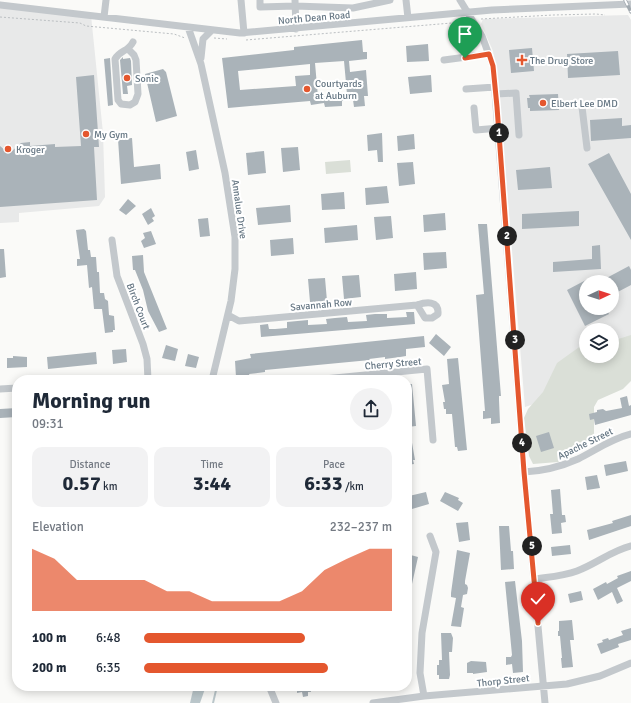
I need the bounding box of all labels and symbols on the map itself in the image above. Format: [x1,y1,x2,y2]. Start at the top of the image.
street label: North Dean Road [277,9,351,27]
pin [448,17,482,58]
marker: The Drug Store [517,55,527,65]
place label: The Drug Store [530,55,593,67]
marker: Sonic [122,73,132,83]
place label: Sonic [135,73,159,85]
place label: Courtyards at Auburn [315,78,363,102]
marker: Courtyards at Auburn [302,84,312,94]
marker: Elbert Lee DMD [538,98,548,108]
place label: Elbert Lee DMD [551,98,618,110]
pin: 1 [489,123,509,143]
marker: My Gym [81,129,91,139]
place label: My Gym [94,129,128,141]
marker: Kroger [3,144,13,154]
place label: Kroger [16,144,45,156]
street label: Annalue Drive [229,179,249,240]
pin: 2 [497,226,517,246]
north arrow [579,275,619,315]
street label: Birch Court [124,282,153,332]
street label: Savannah Row [290,296,353,314]
pin: 3 [505,330,525,350]
street label: Cherry Street [364,355,423,372]
street label: Apache Street [556,425,615,462]
pin: 4 [512,433,532,453]
pin: 5 [522,536,542,556]
pin [521,582,555,623]
street label: Thorp Street [476,672,530,690]

